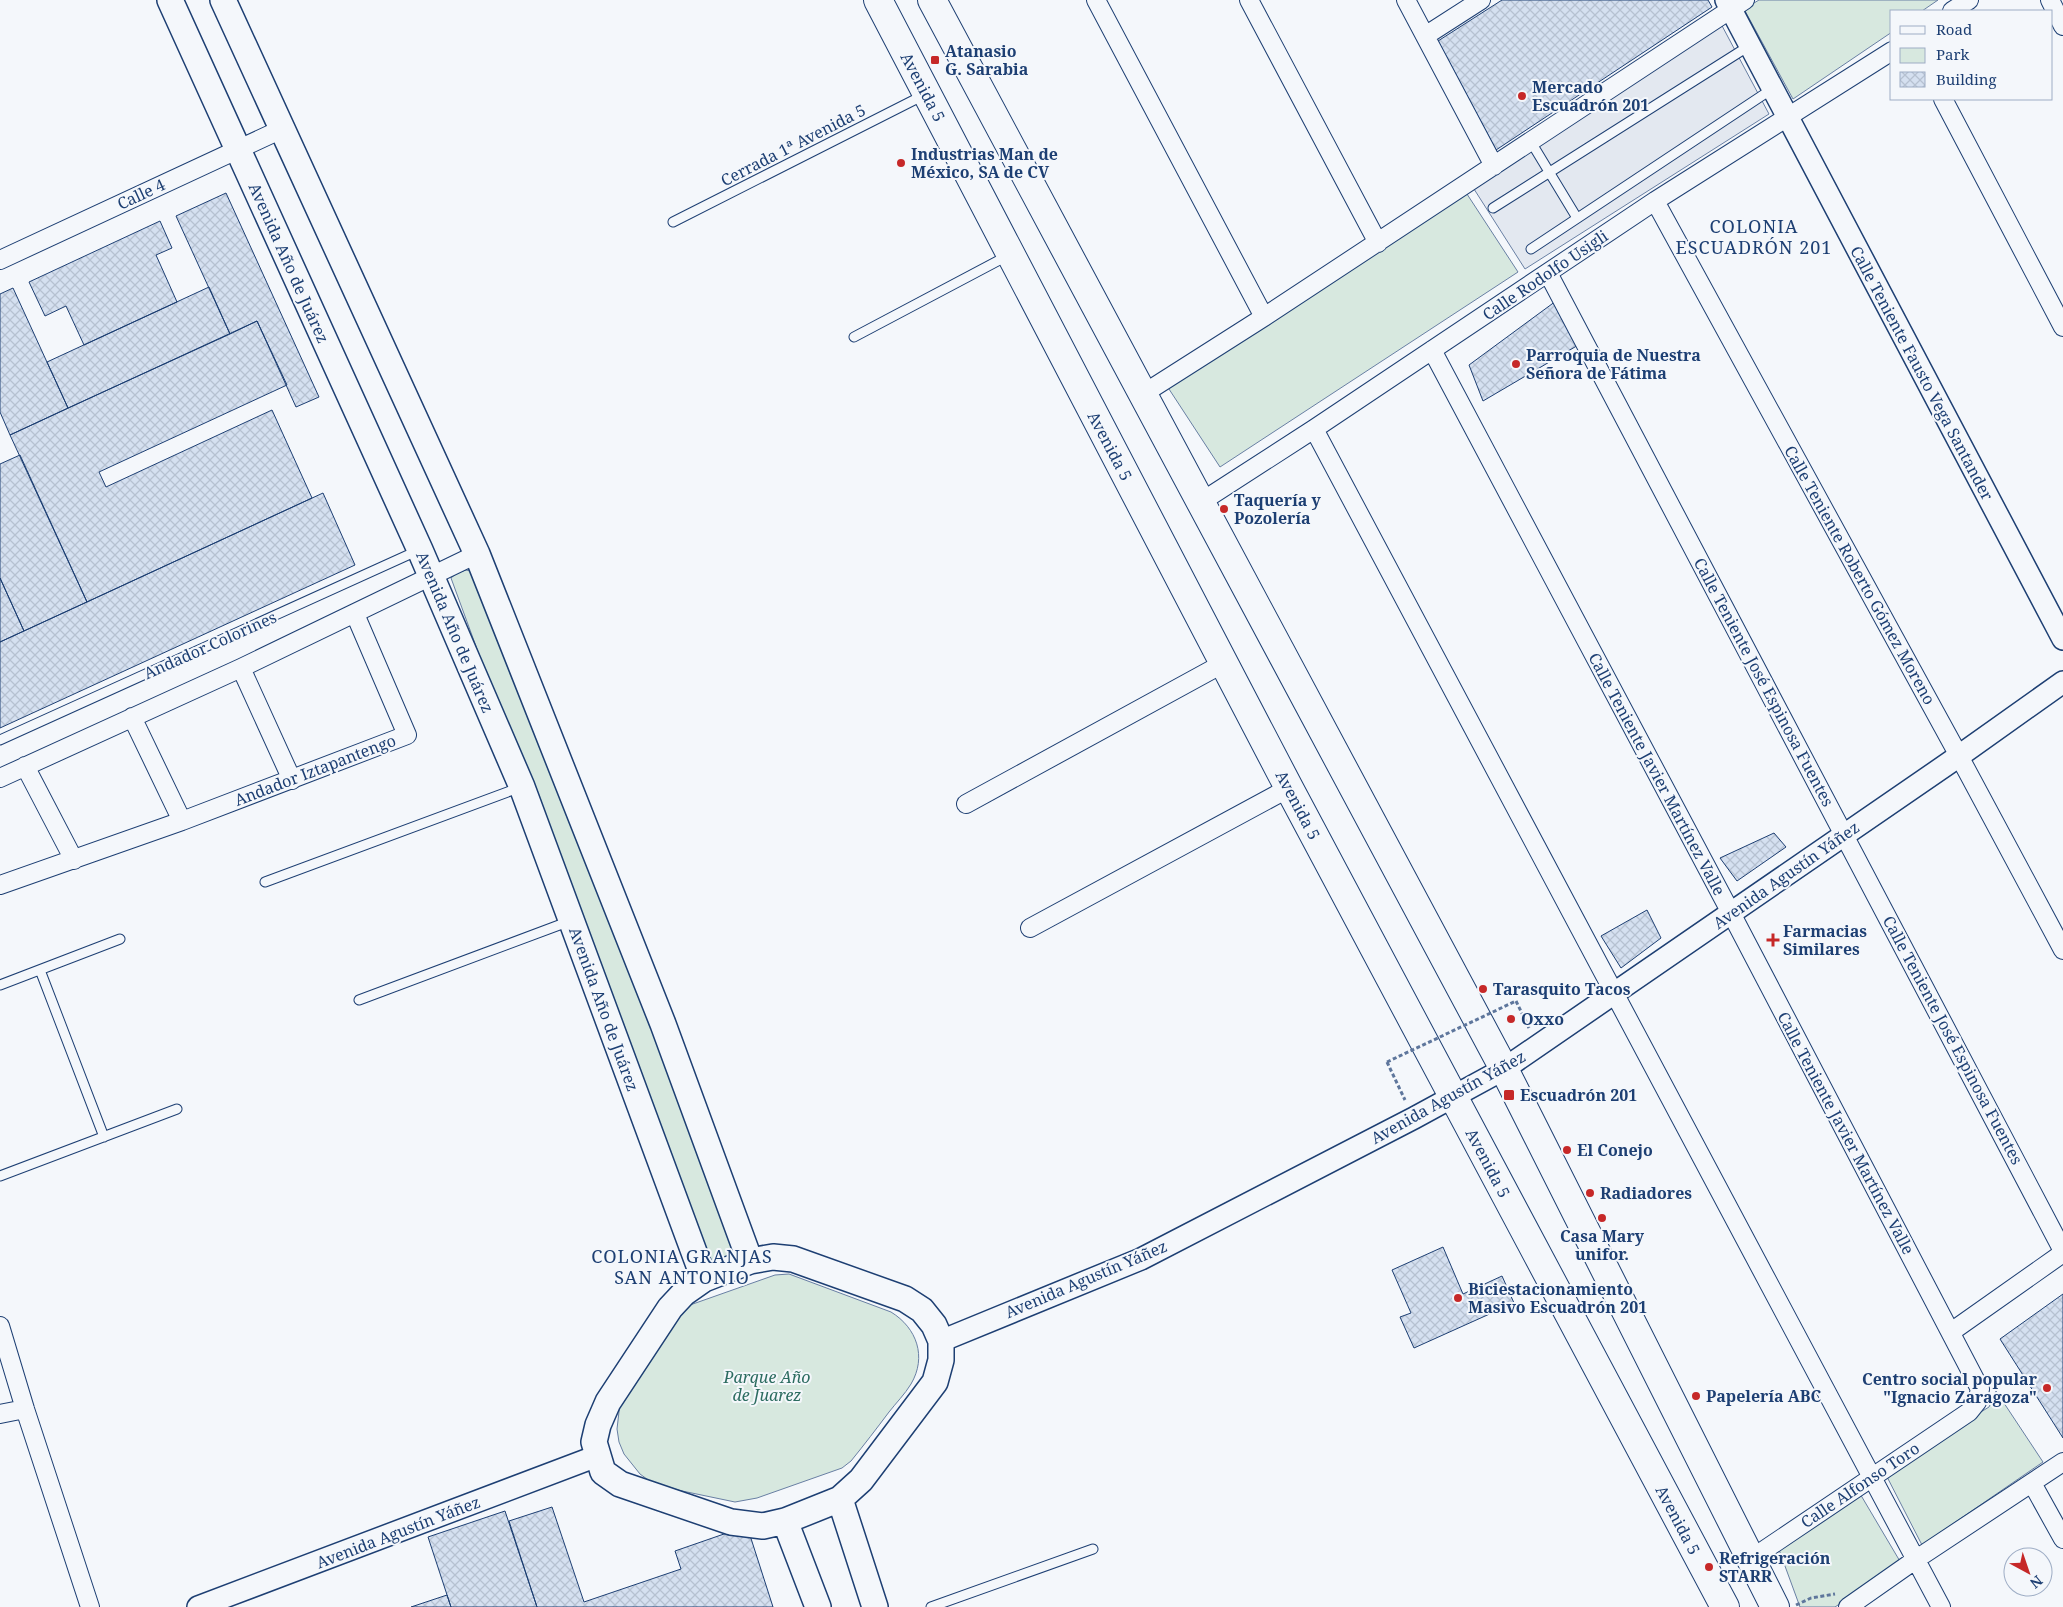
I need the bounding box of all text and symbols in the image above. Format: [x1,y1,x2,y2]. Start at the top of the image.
legend [1890,10,2053,100]
text: Road [1936,19,1972,39]
place label: Atanasio G. Sarabia [945,40,1029,80]
text: Park [1936,44,1970,64]
street label: Avenida 5 [896,48,950,126]
marker: Atanasio G. Sarabia [929,54,941,66]
text: Building [1936,69,1997,89]
place label: Mercado Escuadrón 201 [1532,76,1649,116]
marker: Mercado Escuadrón 201 [1516,90,1528,102]
street label: Cerrada 1ª Avenida 5 [717,99,869,191]
place label: Industrias Man de México, SA de CV [911,143,1058,183]
marker: Industrias Man de México, SA de CV [895,157,907,169]
street label: Calle 4 [114,173,169,215]
street label: Avenida Año de Juárez [244,179,334,347]
district label: COLONIA ESCUADRÓN 201 [1676,214,1832,259]
street label: Calle Rodolfo Usigli [1478,225,1612,325]
street label: Calle Teniente Fausto Vega Santander [1845,242,1999,504]
place label: Parroquia de Nuestra Señora de Fátima [1526,344,1701,384]
marker: Parroquia de Nuestra Señora de Fátima [1510,358,1522,370]
street label: Avenida 5 [1083,407,1137,485]
street label: Calle Teniente Roberto Gómez Moreno [1779,442,1941,708]
place label: Taquería y Pozolería [1234,489,1322,529]
marker: Taquería y Pozolería [1218,503,1230,515]
street label: Avenida Año de Juárez [411,548,499,716]
street label: Calle Teniente José Espinosa Fuentes [1689,554,1839,810]
street label: Andador Colorines [140,606,280,684]
street label: Calle Teniente Javier Martínez Valle [1583,649,1731,899]
street label: Andador Iztapantengo [231,729,399,811]
street label: Avenida 5 [1271,766,1325,844]
street label: Avenida Agustín Yáñez [1708,816,1864,934]
street label: Calle Teniente José Espinosa Fuentes [1878,912,2028,1168]
place label: Farmacias Similares [1783,920,1867,960]
street label: Avenida Año de Juárez [564,924,644,1094]
marker: Farmacias Similares [1767,934,1779,946]
place label: Tarasquito Tacos [1493,978,1631,1000]
marker: Tarasquito Tacos [1477,983,1489,995]
place label: Oxxo [1521,1008,1564,1030]
street label: Calle Teniente Javier Martínez Valle [1772,1008,1920,1258]
marker: Oxxo [1505,1013,1517,1025]
street label: Avenida Agustín Yáñez [1367,1045,1529,1149]
place label: Escuadrón 201 [1520,1084,1637,1106]
marker: Escuadrón 201 [1502,1088,1516,1102]
street label: Avenida 5 [1461,1124,1515,1202]
place label: El Conejo [1577,1139,1653,1161]
marker: El Conejo [1561,1144,1573,1156]
place label: Radiadores [1600,1182,1692,1204]
marker: Radiadores [1584,1187,1596,1199]
marker: Casa Mary unifor. [1596,1212,1608,1224]
place label: Casa Mary unifor. [1560,1225,1645,1265]
street label: Avenida Agustín Yáñez [1002,1235,1170,1323]
district label: COLONIA GRANJAS SAN ANTONIO [591,1244,773,1289]
place label: Biciestacionamiento Masivo Escuadrón 201 [1468,1278,1647,1318]
marker: Biciestacionamiento Masivo Escuadrón 201 [1452,1292,1464,1304]
park label: Parque Año de Juarez [723,1366,811,1406]
place label: Centro social popular "Ignacio Zaragoza" [1862,1368,2038,1408]
marker: Centro social popular "Ignacio Zaragoza" [2041,1382,2053,1394]
place label: Papelería ABC [1706,1385,1822,1407]
marker: Papelería ABC [1690,1390,1702,1402]
street label: Calle Alfonso Toro [1796,1437,1924,1533]
street label: Avenida 5 [1651,1481,1705,1559]
street label: Avenida Agustín Yáñez [313,1491,483,1573]
place label: Refrigeración STARR [1719,1547,1831,1587]
north arrow [2003,1547,2053,1597]
marker: Refrigeración STARR [1703,1561,1715,1573]
text: N [2026,1572,2047,1593]

